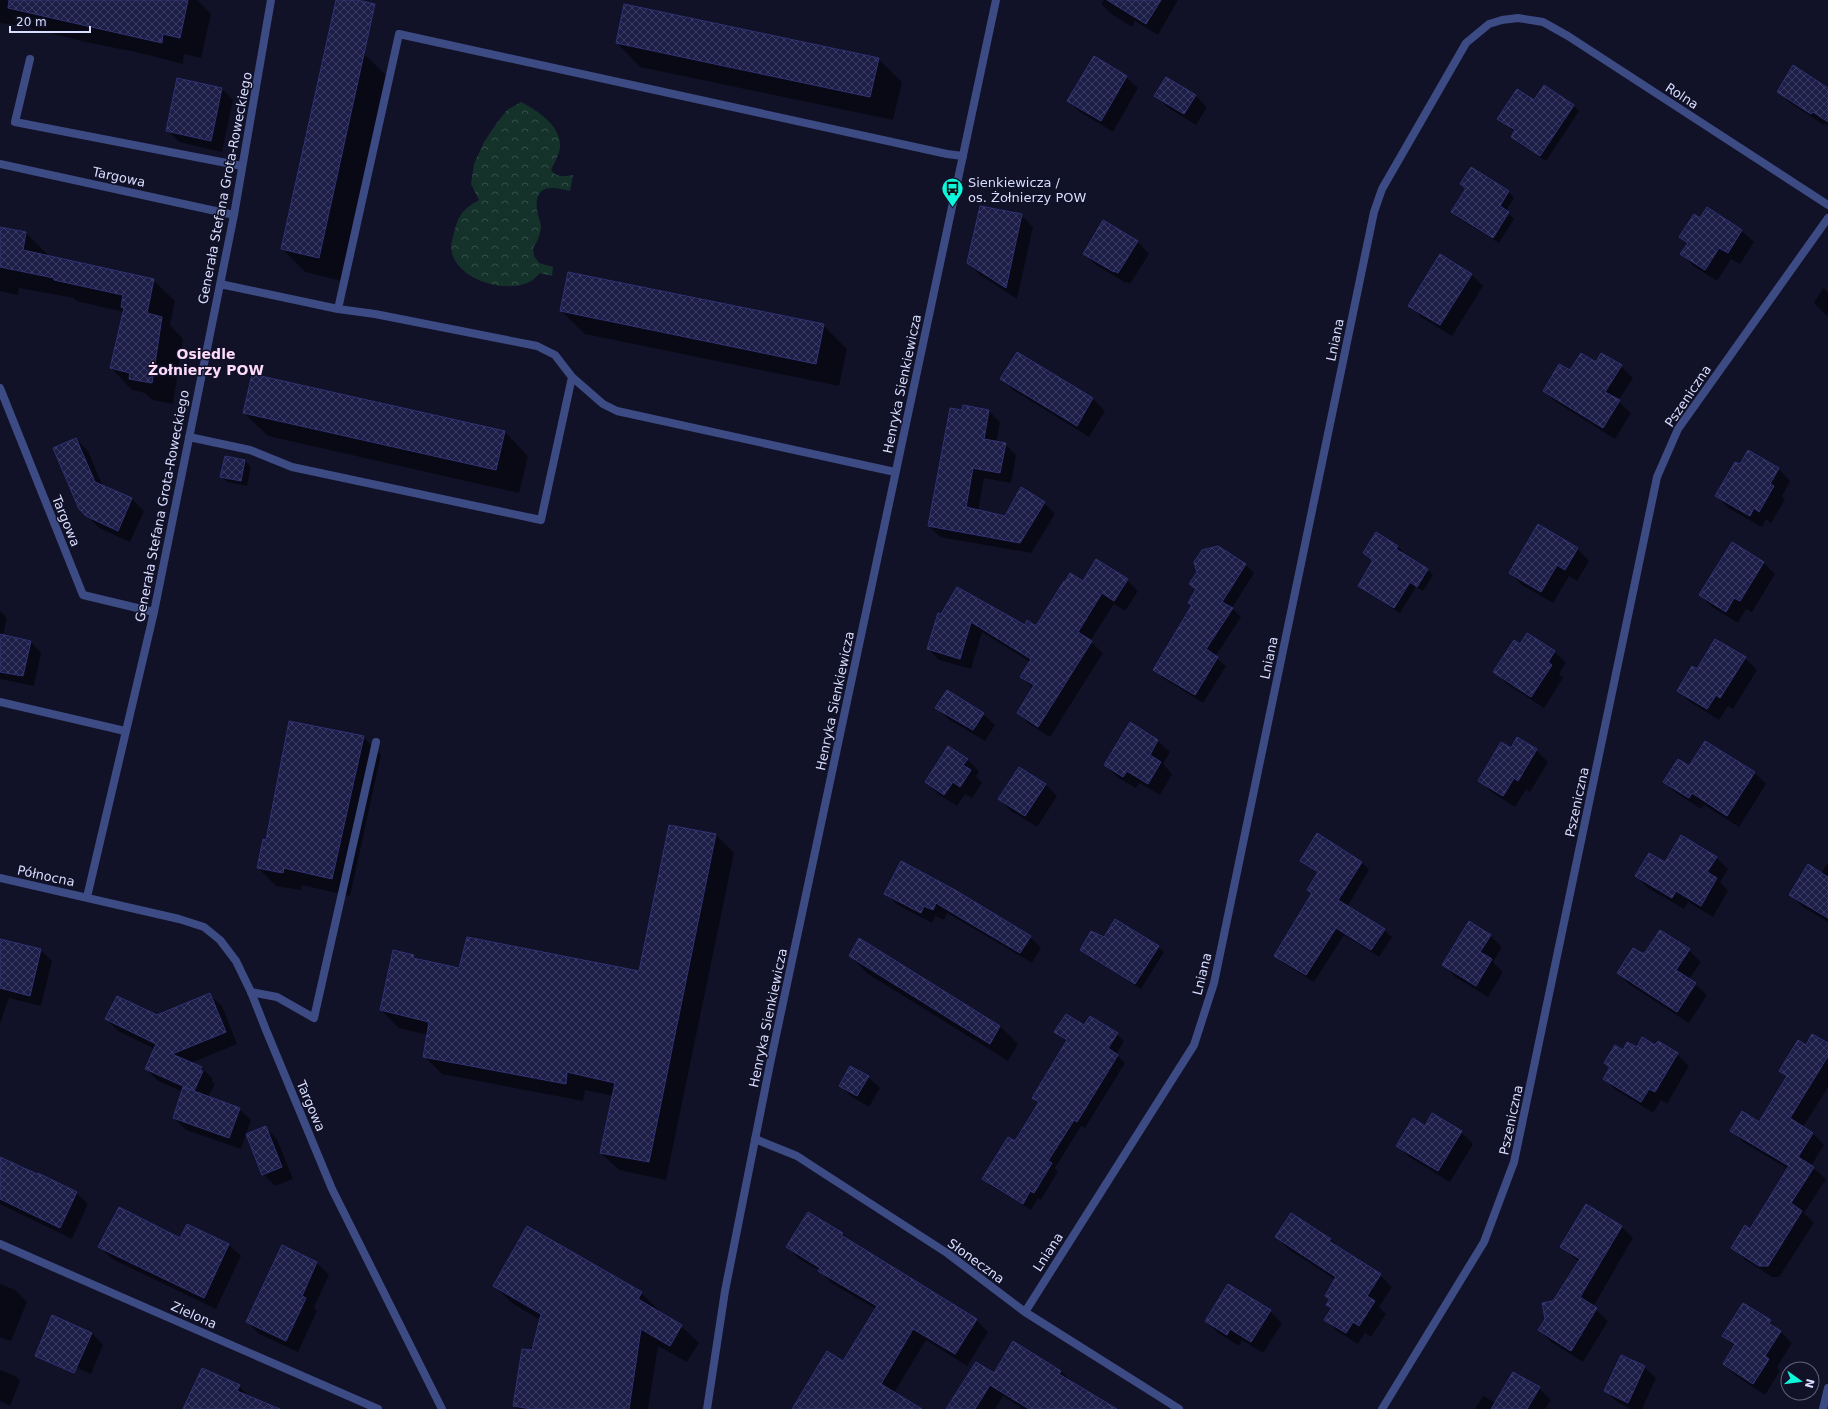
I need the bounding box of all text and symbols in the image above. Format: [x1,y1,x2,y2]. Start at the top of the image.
scale bar [10,8,90,34]
text: 20 m [16,15,47,29]
street label: Generała Stefana Grota-Roweckiego [195,71,255,305]
street label: Rolna [1663,80,1701,112]
street label: Targowa [90,164,147,190]
place label: Sienkiewicza / os. Żołnierzy POW [968,175,1086,205]
bus stop icon: Sienkiewicza / os. Żołnierzy POW [939,176,965,209]
street label: Henryka Sienkiewicza [880,313,924,455]
street label: Lniana [1323,317,1347,363]
district label: Osiedle Żołnierzy POW [148,346,264,378]
street label: Pszeniczna [1662,362,1714,430]
street label: Generała Stefana Grota-Roweckiego [132,389,192,623]
street label: Targowa [49,492,83,549]
street label: Henryka Sienkiewicza [813,630,857,772]
street label: Lniana [1257,635,1281,681]
street label: Pszeniczna [1562,766,1592,838]
street label: Północna [16,863,76,889]
street label: Henryka Sienkiewicza [746,947,790,1089]
street label: Lniana [1189,951,1215,997]
street label: Targowa [293,1077,328,1134]
street label: Pszeniczna [1496,1084,1526,1156]
street label: Lniana [1030,1230,1066,1274]
street label: Słoneczna [945,1235,1007,1287]
street label: Zielona [169,1298,219,1332]
north arrow [1780,1361,1820,1401]
text: N [1802,1377,1817,1389]

